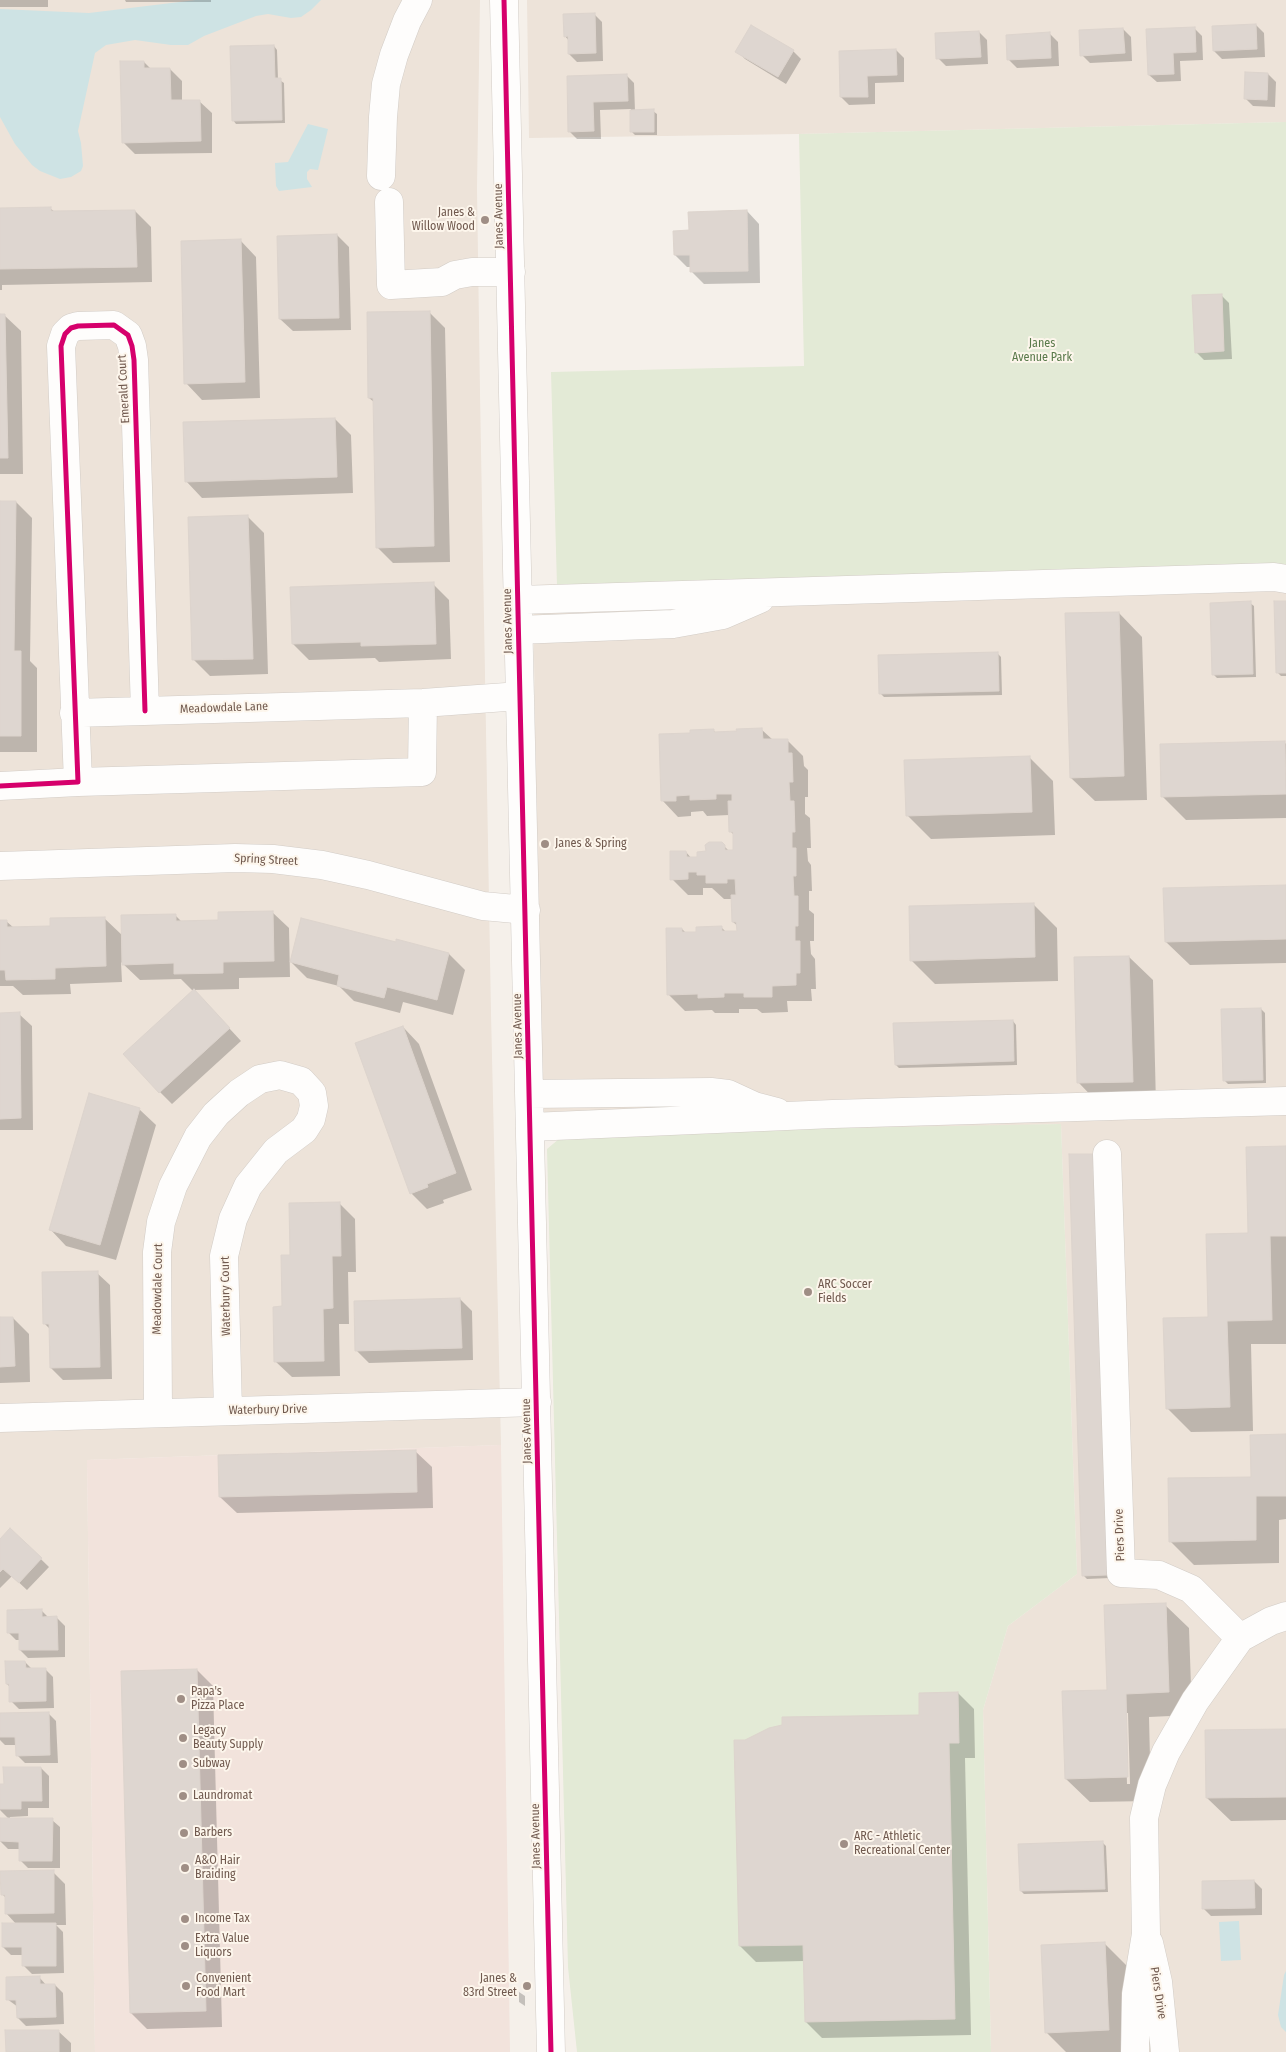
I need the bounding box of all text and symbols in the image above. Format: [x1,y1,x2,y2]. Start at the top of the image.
street label: Janes Avenue [491,183,507,249]
place label: Janes & Willow Wood [412,206,475,234]
marker: Janes & Willow Wood [479,214,491,226]
park label: Janes Avenue Park [1012,337,1072,365]
street label: Emerald Court [115,354,133,424]
street label: Janes Avenue [500,588,516,654]
street label: Meadowdale Lane [180,699,268,717]
place label: Janes & Spring [555,837,627,851]
marker: Janes & Spring [539,838,551,850]
street label: Spring Street [234,851,298,869]
street label: Janes Avenue [510,993,526,1059]
street label: Meadowdale Court [150,1243,166,1335]
street label: Waterbury Court [218,1256,234,1336]
place label: ARC Soccer Fields [818,1278,872,1306]
marker: ARC Soccer Fields [802,1286,814,1298]
street label: Janes Avenue [519,1398,535,1464]
street label: Waterbury Drive [228,1402,308,1418]
street label: Piers Drive [1112,1508,1128,1562]
place label: Papa's Pizza Place [191,1685,244,1713]
marker: Papa's Pizza Place [175,1693,187,1705]
place label: Legacy Beauty Supply [193,1724,263,1752]
marker: Legacy Beauty Supply [177,1732,189,1744]
place label: Subway [193,1757,230,1771]
marker: Subway [177,1758,189,1770]
place label: Laundromat [193,1789,252,1803]
marker: Laundromat [177,1790,189,1802]
street label: Janes Avenue [528,1803,544,1869]
place label: Barbers [194,1826,232,1840]
marker: Barbers [178,1827,190,1839]
place label: ARC - Athletic Recreational Center [854,1830,950,1858]
marker: ARC - Athletic Recreational Center [838,1838,850,1850]
place label: A&O Hair Braiding [195,1854,240,1882]
marker: A&O Hair Braiding [179,1862,191,1874]
place label: Income Tax [195,1912,250,1926]
marker: Income Tax [179,1913,191,1925]
place label: Extra Value Liquors [195,1932,249,1960]
marker: Extra Value Liquors [179,1940,191,1952]
street label: Piers Drive [1147,1966,1169,2020]
place label: Convenient Food Mart [196,1972,251,2000]
place label: Janes & 83rd Street [463,1972,517,2000]
marker: Convenient Food Mart [180,1980,192,1992]
marker: Janes & 83rd Street [521,1980,533,1992]

